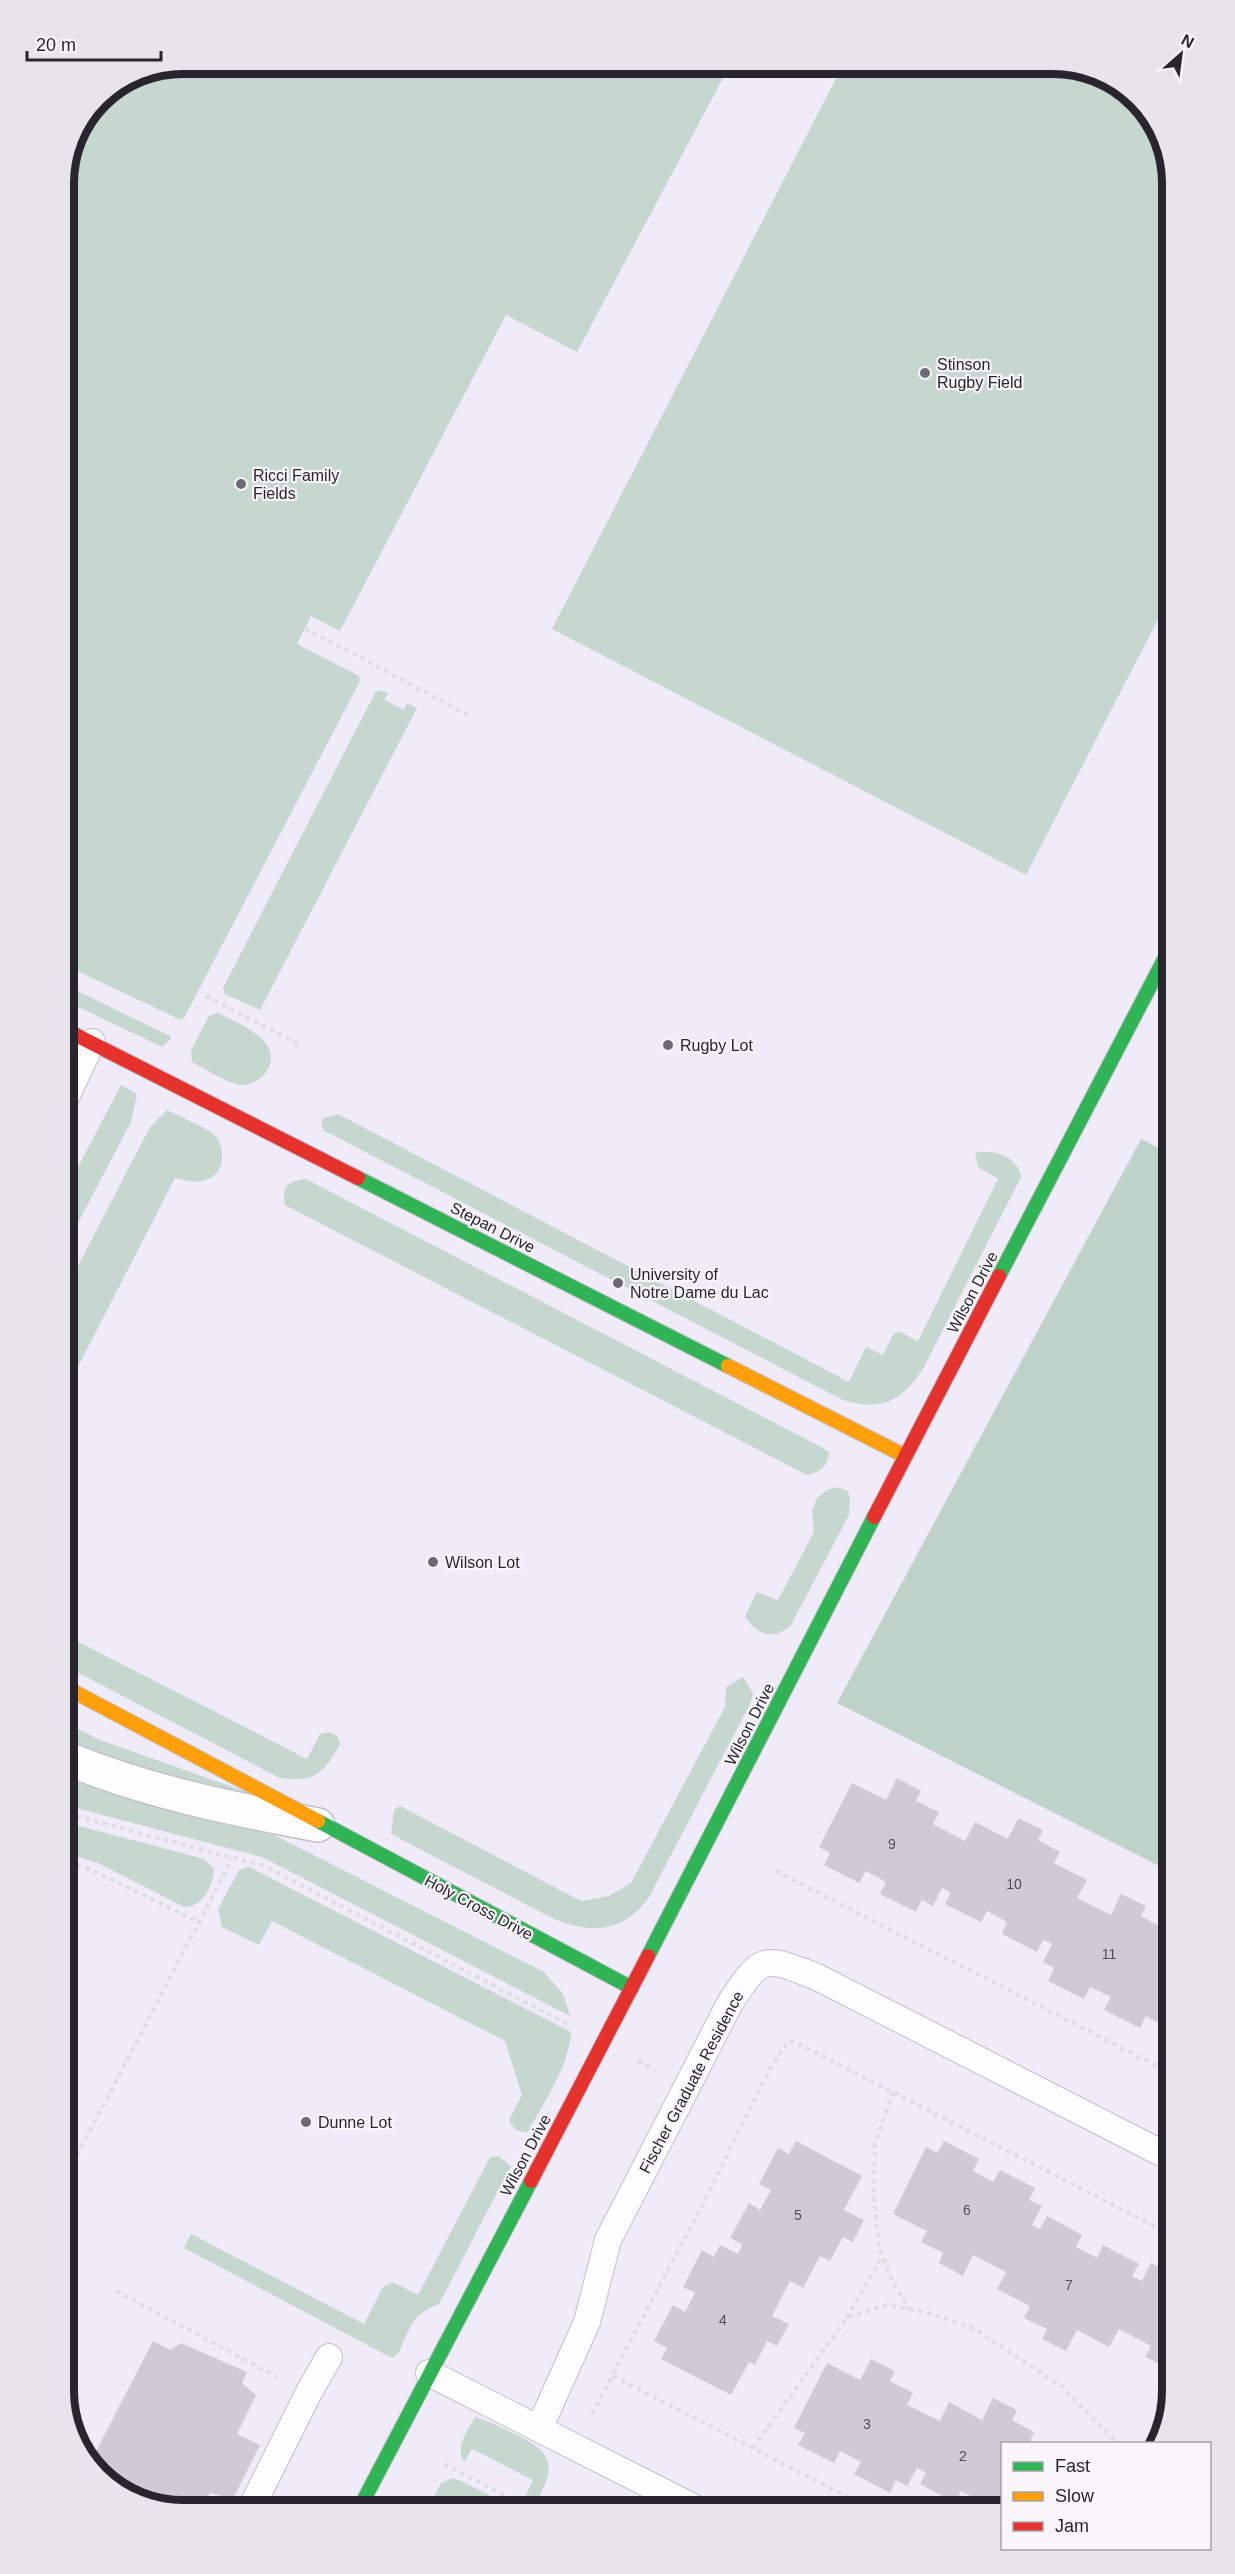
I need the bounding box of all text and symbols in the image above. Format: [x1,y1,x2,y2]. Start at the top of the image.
scale bar [27,24,160,62]
north arrow [1151,24,1211,84]
text: N [1179,31,1197,51]
text: 20 m [36,35,76,55]
place label: Stinson Rugby Field [937,356,1022,391]
marker: Stinson Rugby Field [918,366,932,380]
place label: Ricci Family Fields [253,467,339,502]
marker: Ricci Family Fields [234,477,248,491]
place label: Rugby Lot [680,1037,753,1054]
marker: Rugby Lot [661,1038,675,1052]
street label: Stepan Drive [448,1199,538,1256]
street label: Wilson Drive [944,1249,1001,1336]
place label: University of Notre Dame du Lac [630,1266,769,1301]
marker: University of Notre Dame du Lac [611,1276,625,1290]
place label: Wilson Lot [445,1554,520,1571]
marker: Wilson Lot [426,1555,440,1569]
street label: Wilson Drive [721,1680,777,1768]
house number: 9 [888,1836,896,1852]
street label: Holy Cross Drive [422,1872,536,1943]
house number: 10 [1006,1876,1022,1892]
house number: 11 [1102,1946,1116,1962]
street label: Fischer Graduate Residence [636,1988,747,2176]
street label: Wilson Drive [497,2112,554,2199]
place label: Dunne Lot [318,2114,392,2131]
marker: Dunne Lot [299,2115,313,2129]
house number: 6 [963,2202,971,2218]
house number: 5 [794,2207,802,2223]
house number: 7 [1065,2277,1073,2293]
house number: 4 [719,2312,727,2328]
house number: 3 [863,2416,871,2432]
legend [1001,2442,1211,2550]
house number: 2 [959,2448,967,2464]
text: Fast [1055,2456,1090,2476]
text: Slow [1055,2486,1095,2506]
text: Jam [1055,2516,1089,2536]

